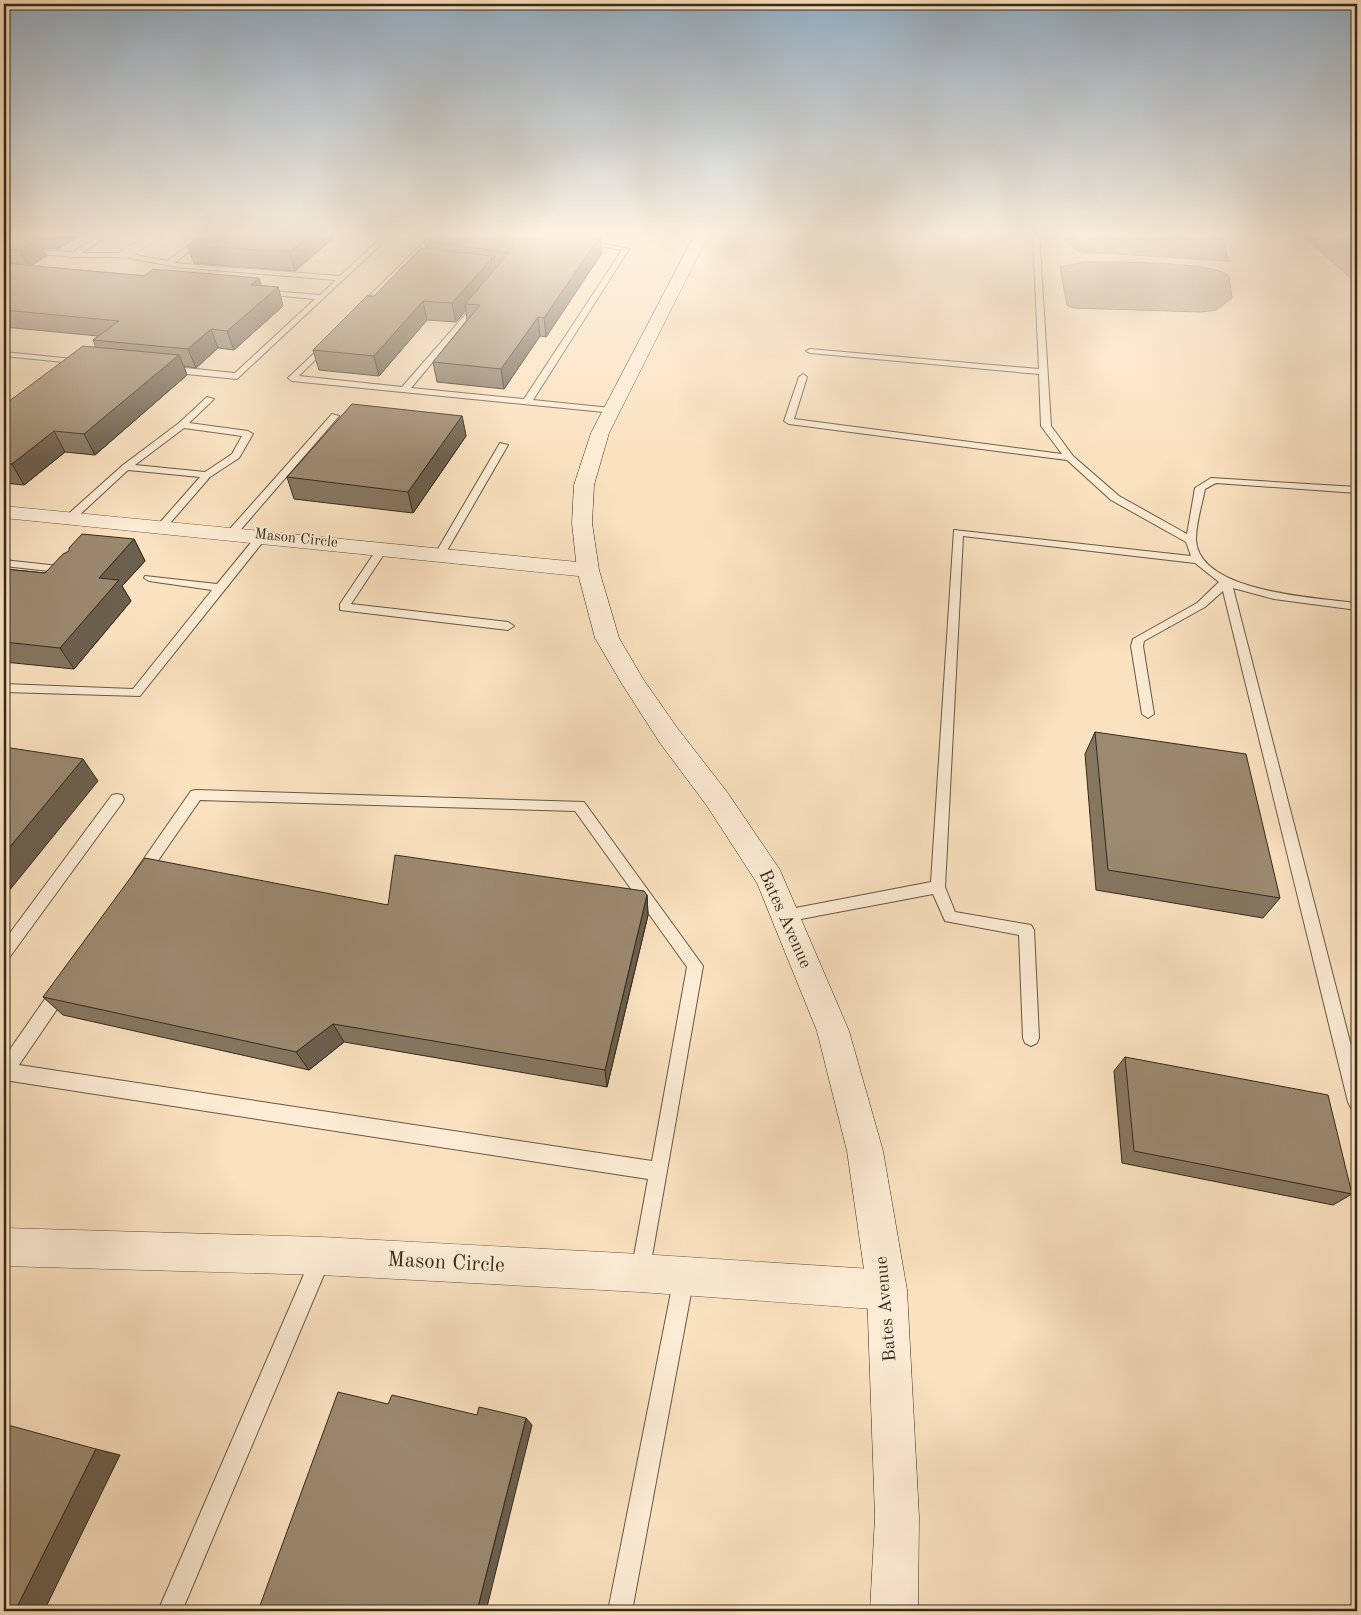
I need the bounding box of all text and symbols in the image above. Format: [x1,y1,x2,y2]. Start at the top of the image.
street label: Mason Circle [253,527,339,551]
street label: Bates Avenue [755,867,815,971]
street label: Mason Circle [387,1249,505,1277]
street label: Bates Avenue [872,1255,900,1363]

